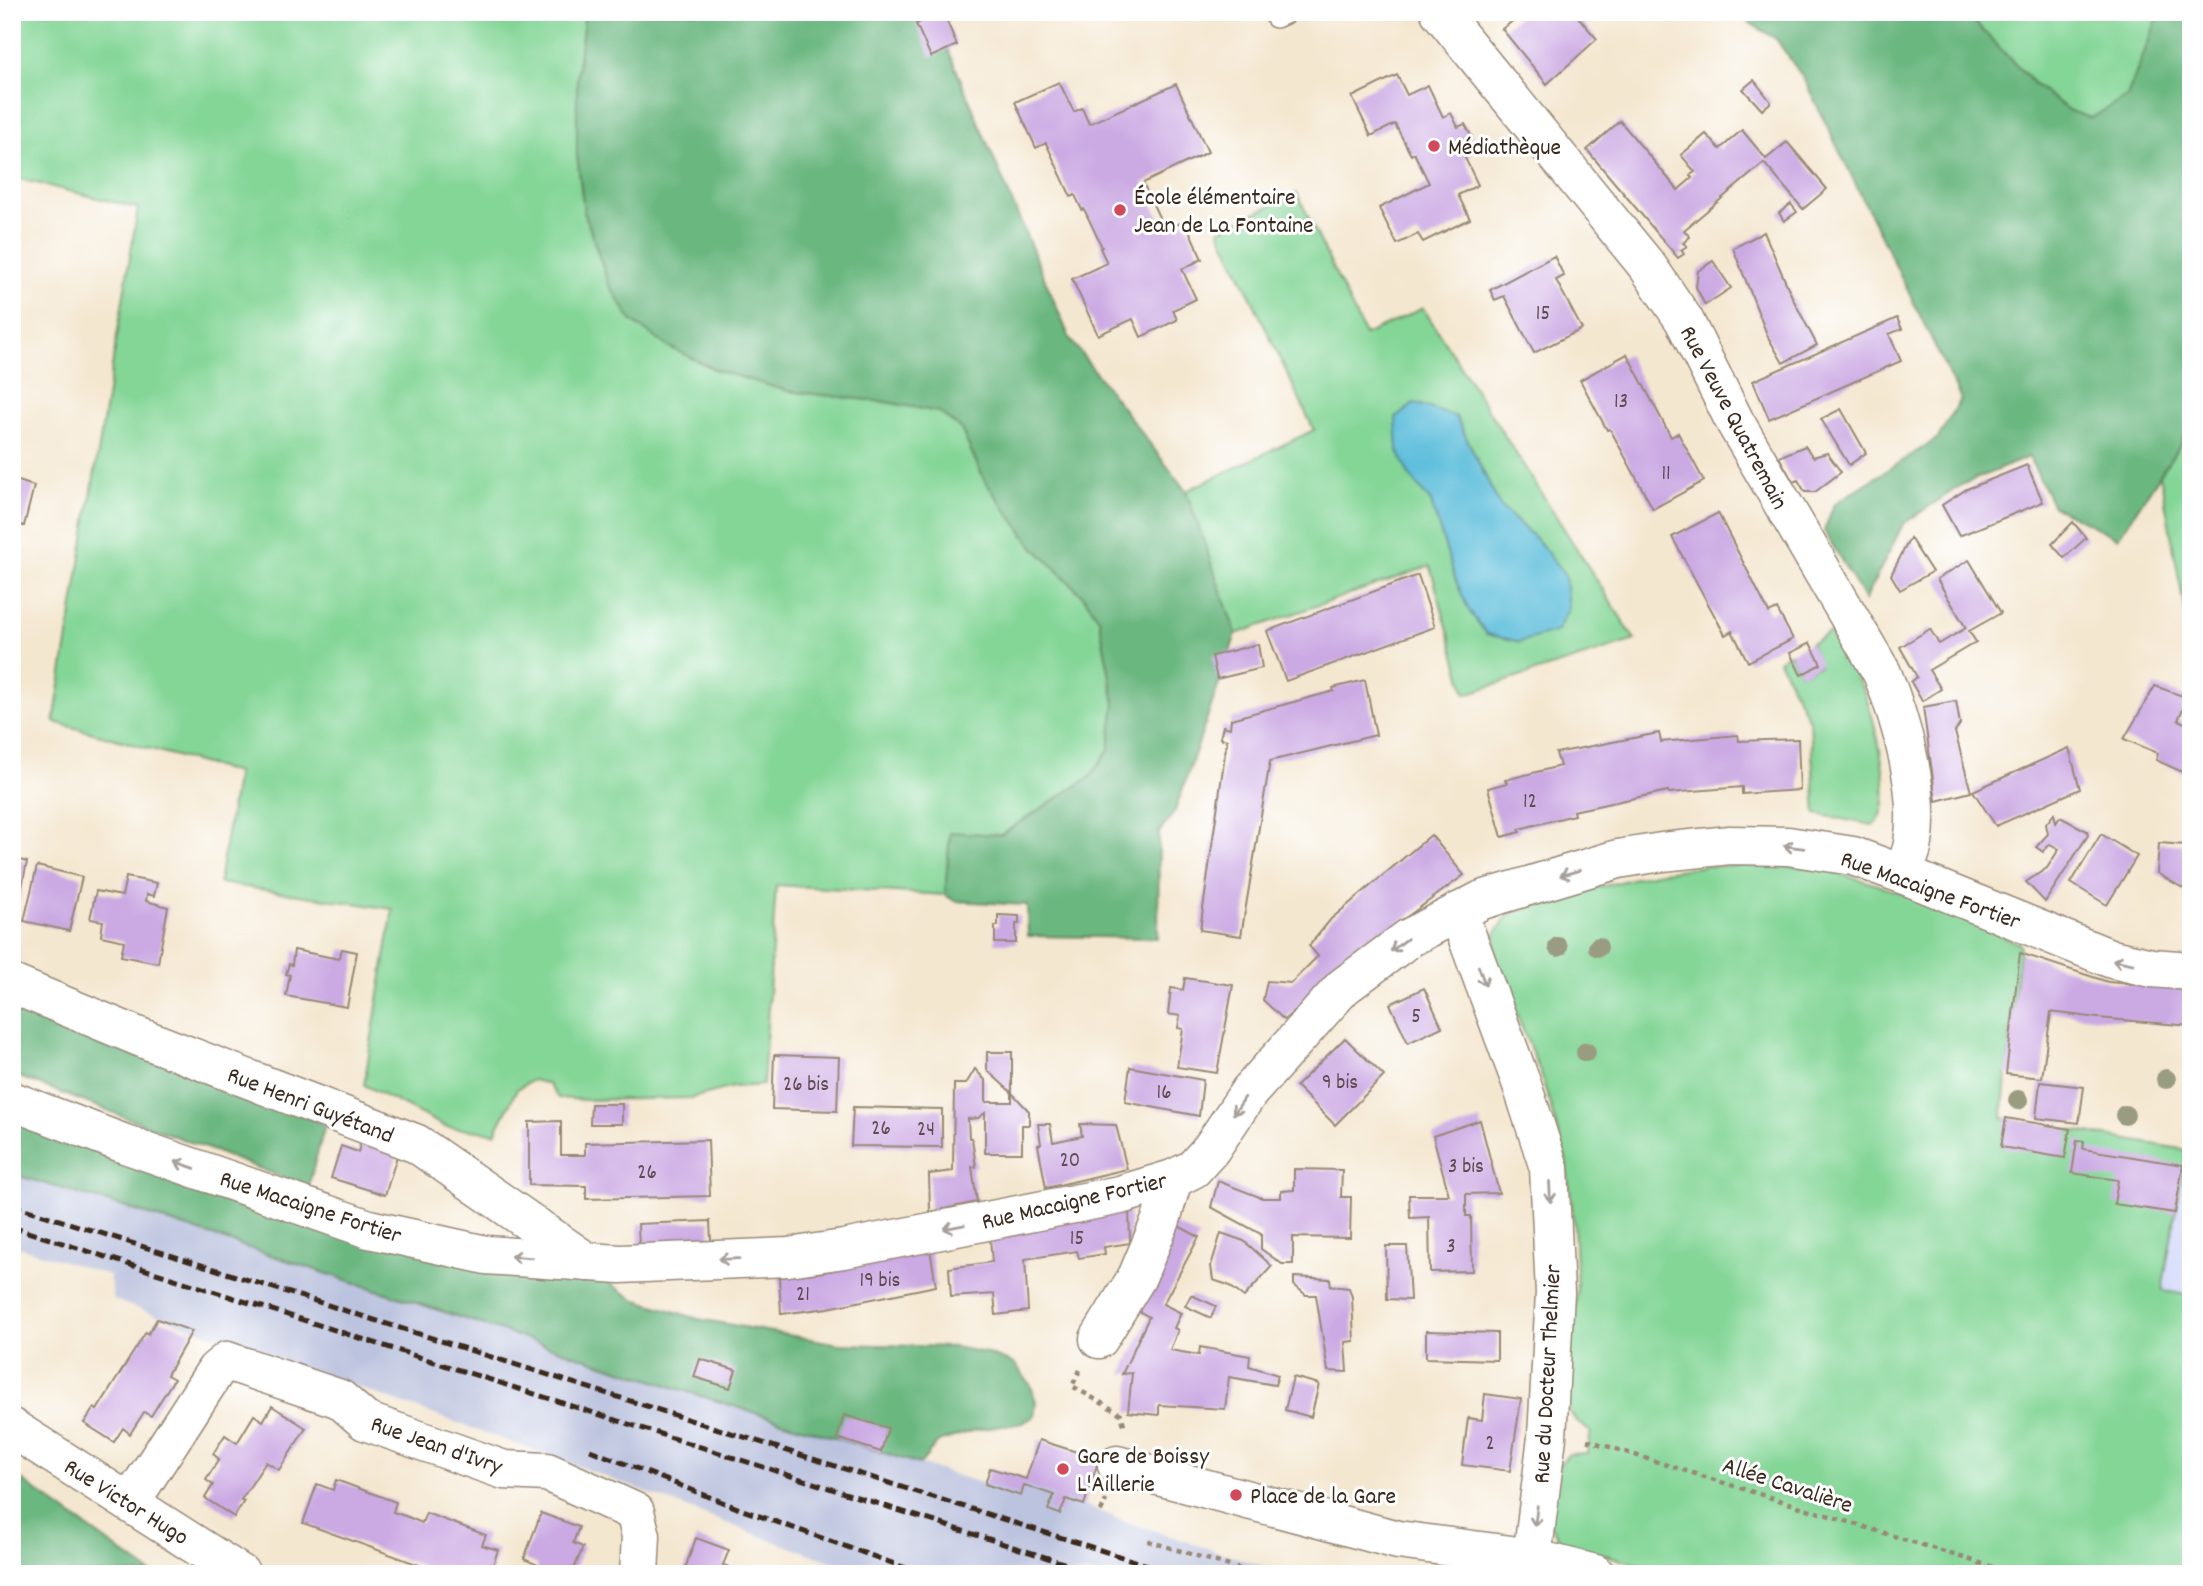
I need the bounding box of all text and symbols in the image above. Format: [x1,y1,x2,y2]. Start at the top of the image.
place label: Médiathèque [1448,132,1561,166]
marker: Médiathèque [1426,138,1442,154]
place label: École élémentaire Jean de La Fontaine [1134,182,1314,244]
marker: École élémentaire Jean de La Fontaine [1112,202,1128,218]
house number: 15 [1536,300,1550,330]
street label: Rue Veuve Quatremain [1670,320,1795,516]
house number: 13 [1614,388,1628,418]
house number: 11 [1661,460,1671,490]
house number: 12 [1523,788,1537,818]
one-way arrow [1783,841,1806,854]
street label: Rue Macaigne Fortier [1835,843,2025,940]
one-way arrow [1559,867,1581,880]
one-way arrow [1390,938,1408,953]
one-way arrow [2112,954,2135,968]
one-way arrow [1476,964,1489,986]
house number: 5 [1411,1003,1421,1033]
street label: Rue Henri Guyétand [222,1059,398,1154]
house number: 9 bis [1322,1069,1358,1099]
house number: 26 bis [783,1071,829,1101]
house number: 16 [1157,1079,1171,1109]
one-way arrow [1232,1096,1247,1115]
house number: 26 [871,1115,891,1145]
house number: 24 [917,1116,935,1146]
house number: 20 [1060,1147,1080,1177]
house number: 3 bis [1448,1153,1484,1183]
one-way arrow [174,1158,196,1170]
house number: 26 [637,1159,657,1189]
street label: Rue Macaigne Fortier [215,1163,405,1254]
street label: Rue Macaigne Fortier [979,1165,1171,1241]
one-way arrow [1543,1180,1556,1203]
one-way arrow [943,1221,966,1235]
house number: 15 [1070,1225,1084,1255]
house number: 3 [1446,1233,1456,1263]
one-way arrow [510,1250,533,1263]
one-way arrow [718,1253,741,1266]
street label: Rue du Docteur Thelmier [1526,1264,1572,1485]
house number: 19 bis [860,1267,900,1297]
house number: 21 [796,1281,810,1311]
street label: Rue Jean d'Ivry [366,1408,508,1486]
house number: 2 [1485,1430,1495,1460]
place label: Gare de Boissy L'Aillerie [1077,1441,1210,1503]
street label: Allée Cavalière [1718,1450,1857,1524]
street label: Rue Victor Hugo [56,1452,194,1555]
marker: Gare de Boissy L'Aillerie [1055,1461,1071,1477]
place label: Place de la Gare [1250,1481,1396,1515]
marker: Place de la Gare [1228,1487,1244,1503]
one-way arrow [1529,1504,1542,1527]

